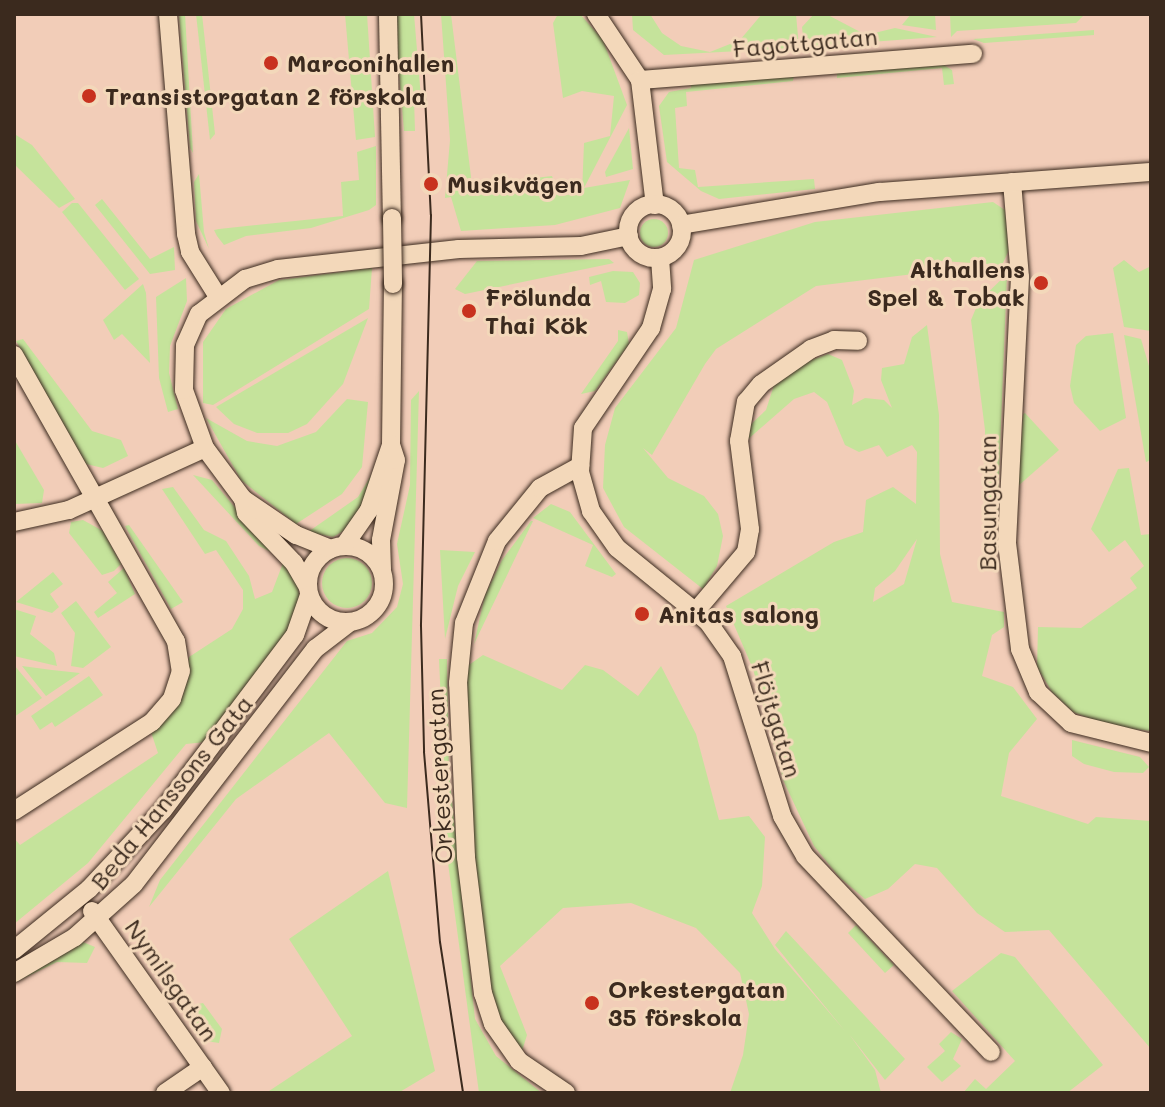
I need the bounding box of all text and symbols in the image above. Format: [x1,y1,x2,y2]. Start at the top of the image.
street label: Fagottgatan [731,21,879,63]
place label: Marconihallen [287,49,454,77]
marker: Marconihallen [262,54,280,72]
place label: Transistorgatan 2 förskola [105,82,426,110]
marker: Transistorgatan 2 förskola [80,87,98,105]
place label: Musikvägen [447,170,582,198]
marker: Musikvägen [422,175,440,193]
place label: Althallens Spel & Tobak [867,255,1025,311]
marker: Althallens Spel & Tobak [1032,274,1050,292]
place label: Frölunda Thai Kök [485,283,591,339]
marker: Frölunda Thai Kök [460,302,478,320]
street label: Basungatan [973,435,1001,571]
place label: Anitas salong [658,600,819,628]
marker: Anitas salong [633,605,651,623]
street label: Flöjtgatan [746,657,808,781]
street label: Orkestergatan [420,688,458,864]
street label: Beda Hanssons Gata [84,689,258,895]
street label: Nymilsgatan [119,914,225,1046]
place label: Orkestergatan 35 förskola [608,975,785,1031]
marker: Orkestergatan 35 förskola [583,994,601,1012]

